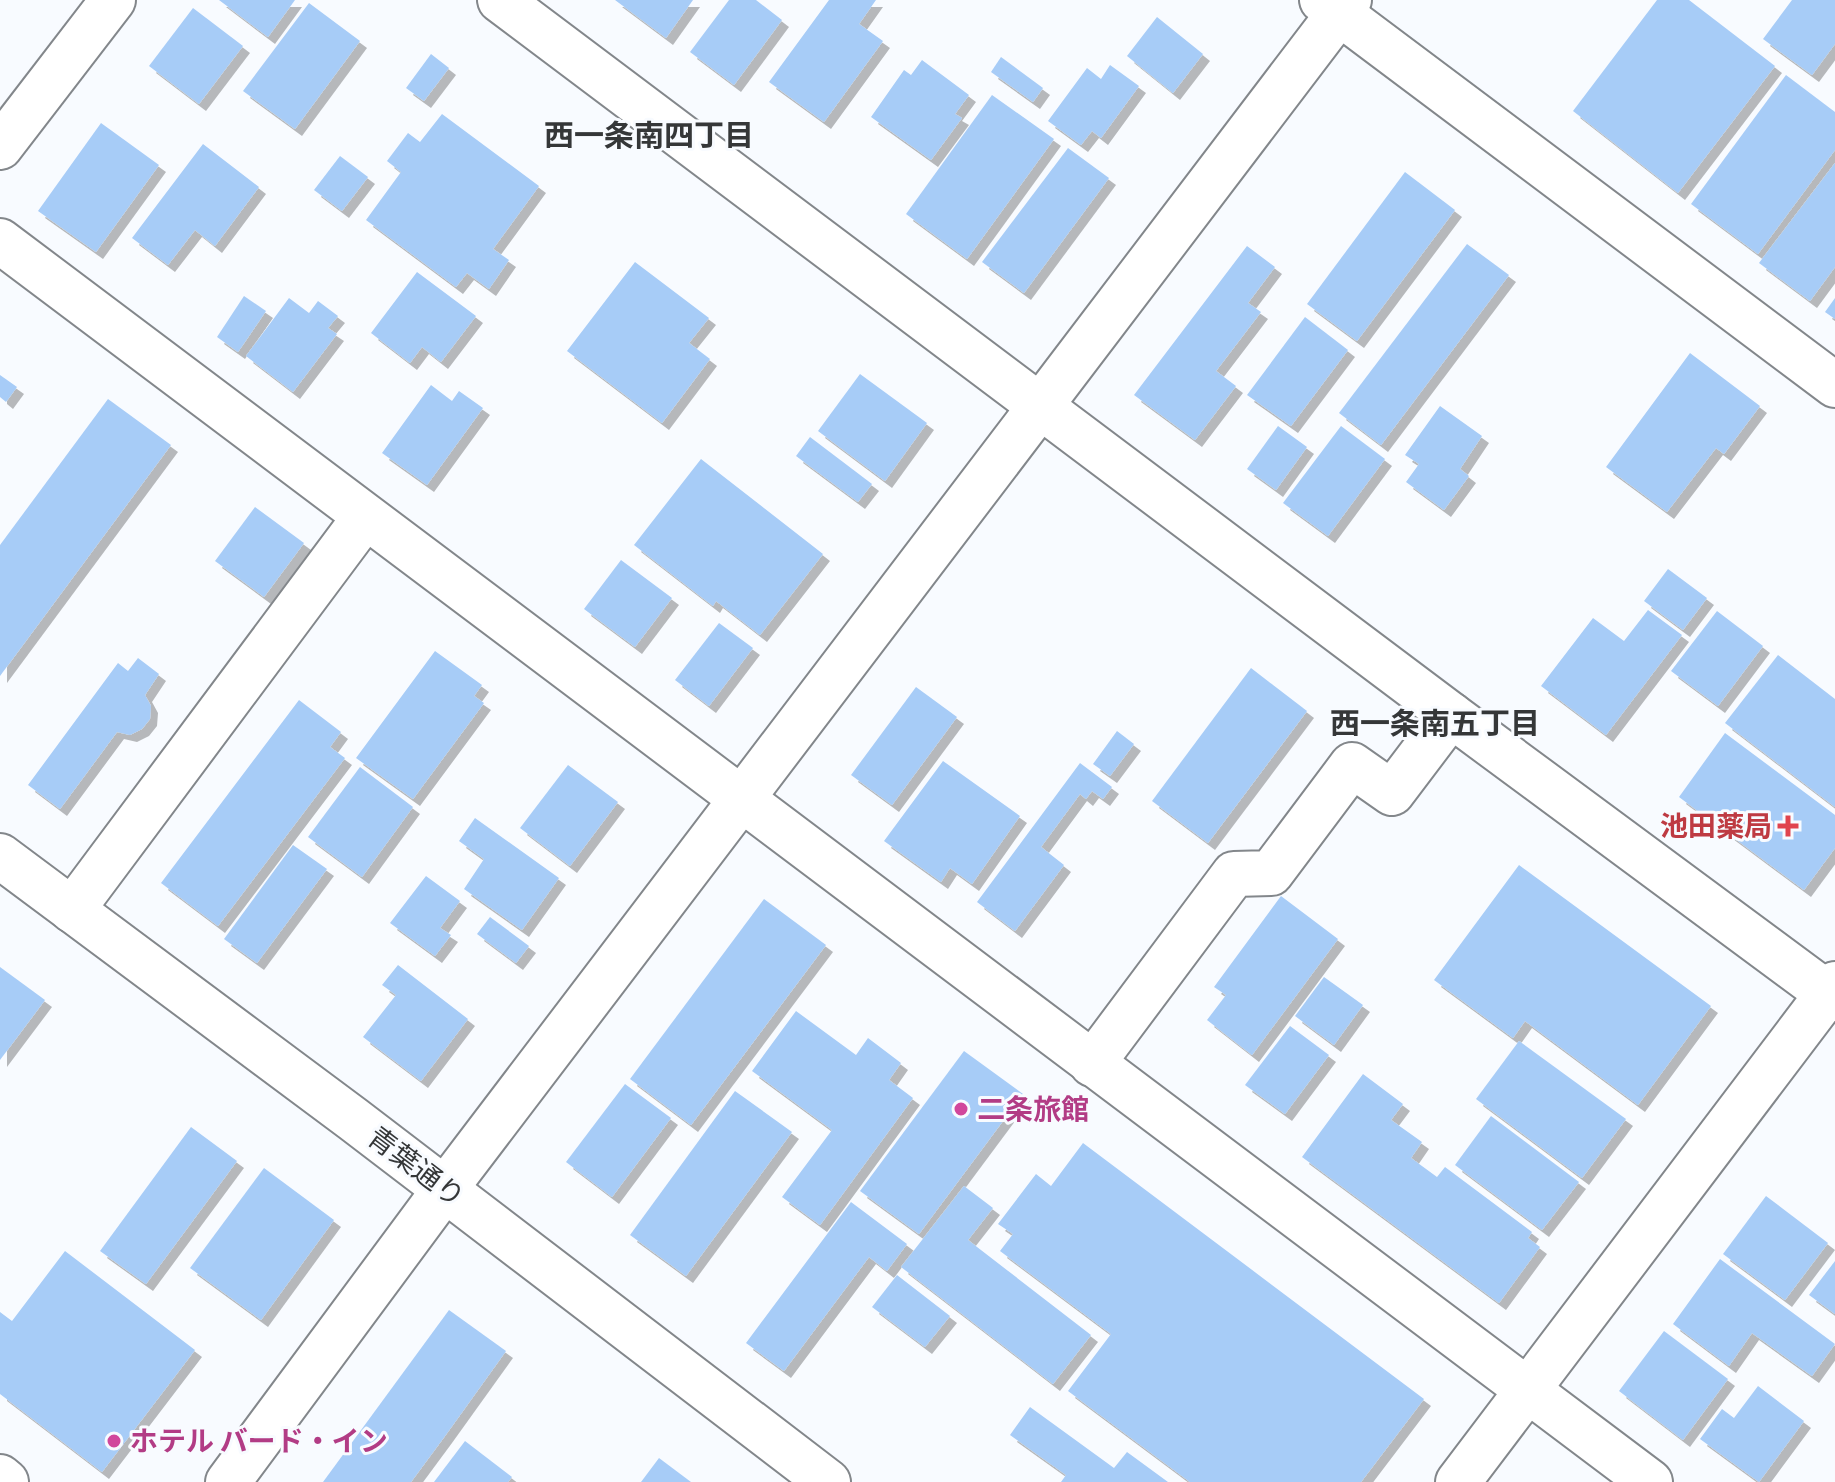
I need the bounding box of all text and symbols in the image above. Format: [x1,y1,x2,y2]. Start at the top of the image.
district label: 西一条南四丁目 [544,118,754,154]
district label: 西一条南五丁目 [1330,706,1540,742]
place label: 池田薬局 [1660,810,1772,843]
marker: 池田薬局 [1779,817,1797,835]
place label: 二条旅館 [977,1093,1089,1126]
marker: 二条旅館 [952,1100,970,1118]
street label: 青葉通り [361,1120,471,1214]
place label: ホテル バード・イン [130,1425,388,1458]
marker: ホテル バード・イン [105,1432,123,1450]

